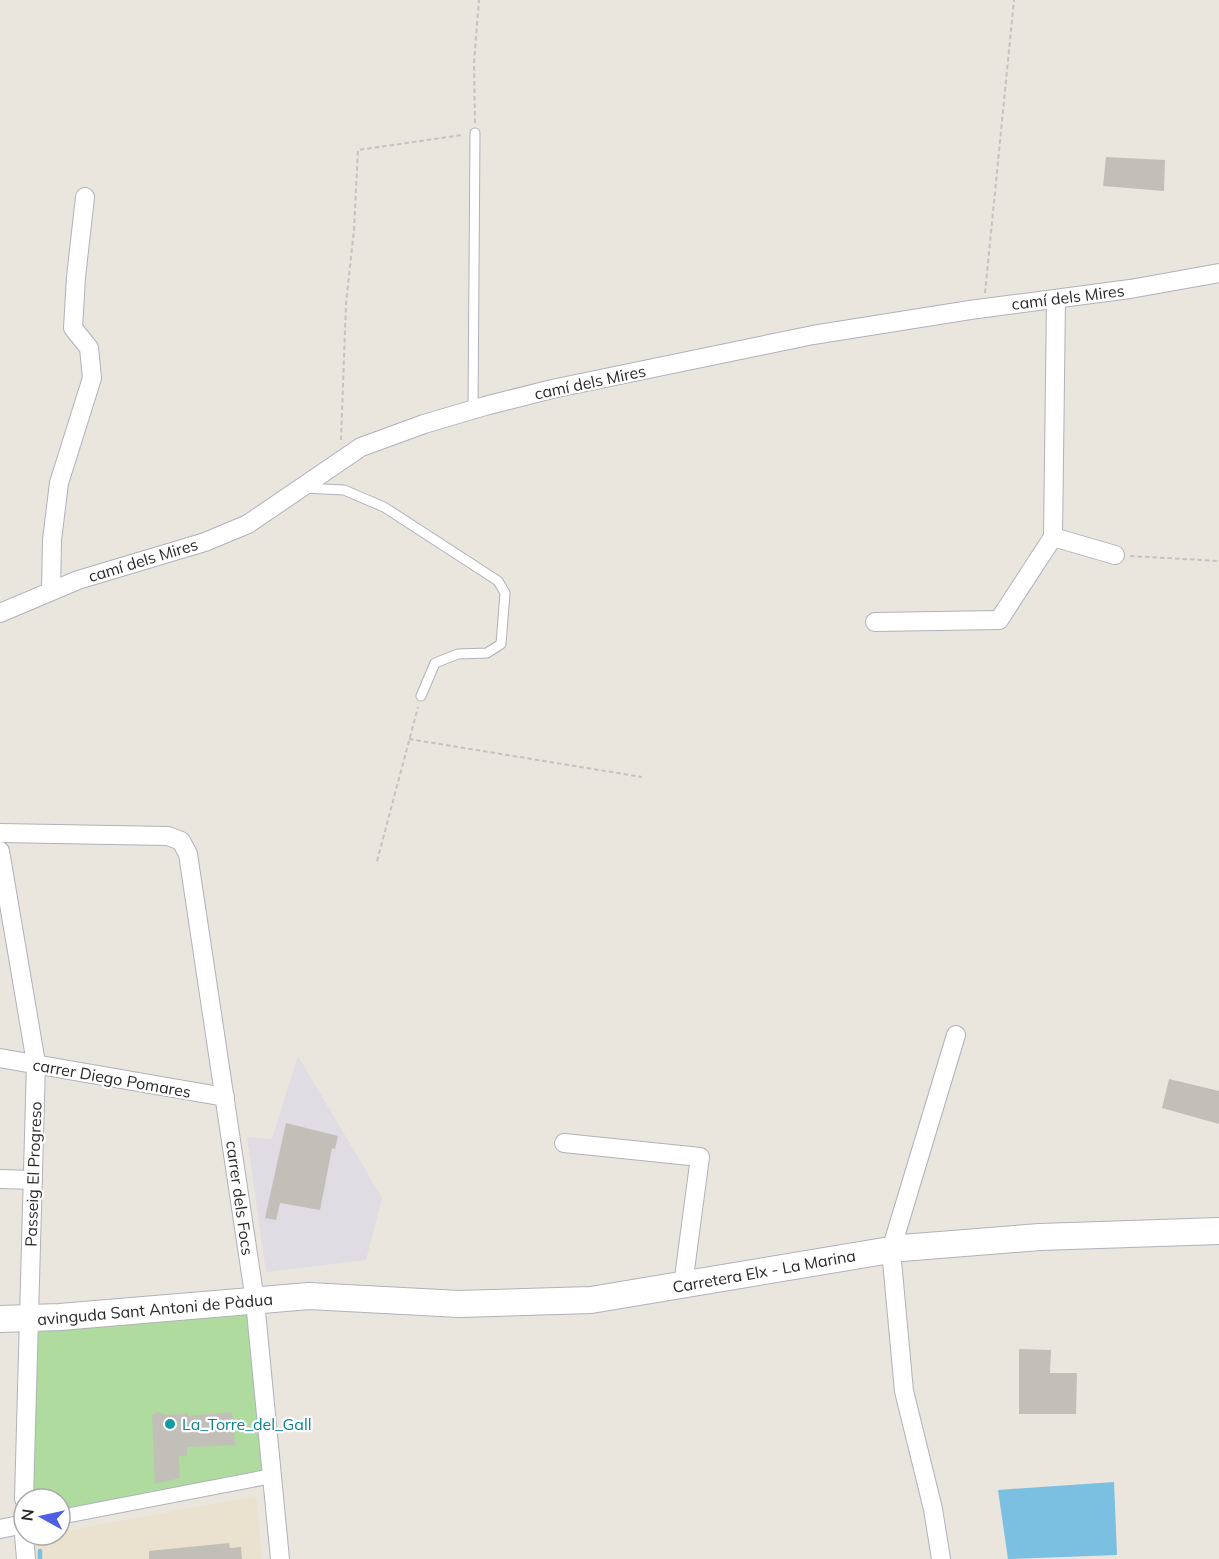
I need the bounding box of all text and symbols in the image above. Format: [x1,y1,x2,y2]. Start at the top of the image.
street label: camí dels Mires [1010,280,1126,314]
street label: camí dels Mires [532,360,648,404]
street label: camí dels Mires [86,534,200,586]
street label: carrer Diego Pomares [31,1054,193,1102]
street label: Passeig El Progreso [20,1101,46,1247]
street label: carrer dels Focs [222,1139,258,1257]
street label: Carretera Elx - La Marina [671,1245,857,1297]
street label: avinguda Sant Antoni de Pàdua [36,1289,274,1329]
place label: La_Torre_del_Gall [182,1414,312,1434]
marker: La_Torre_del_Gall [163,1417,177,1431]
north arrow [12,1487,72,1547]
text: N [16,1508,38,1522]

